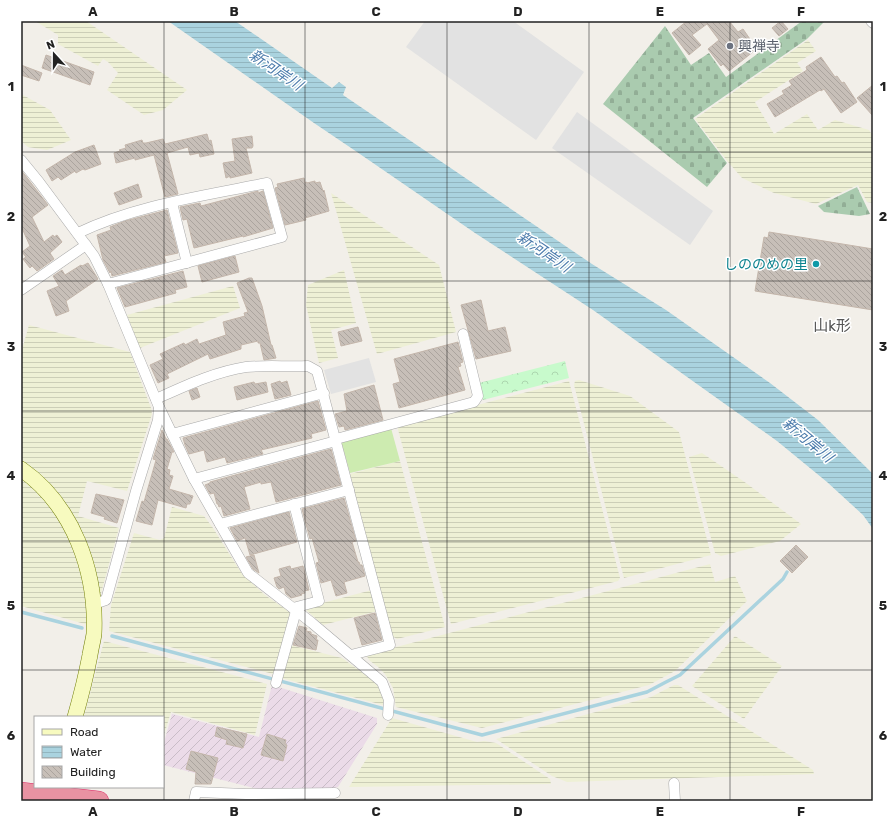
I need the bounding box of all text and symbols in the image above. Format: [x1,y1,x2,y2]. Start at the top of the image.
text: A [88,4,98,19]
text: B [229,4,239,19]
text: C [371,4,381,19]
text: D [513,4,523,19]
text: E [656,4,664,19]
text: F [797,4,805,19]
north arrow [34,34,74,74]
text: N [45,38,57,53]
place label: 興禅寺 [738,38,780,55]
marker: 興禅寺 [725,41,735,51]
water label: 新河岸川 [246,46,308,95]
text: 1 [8,79,14,94]
text: 1 [880,79,886,94]
text: 2 [7,209,15,224]
text: 2 [879,209,887,224]
water label: 新河岸川 [514,228,576,277]
place label: しののめの里 [724,256,808,273]
marker: しののめの里 [811,259,821,269]
district label: 山k形 [813,317,851,335]
text: 3 [7,339,16,354]
text: 3 [879,339,888,354]
water label: 新河岸川 [779,414,838,467]
text: 4 [7,468,16,483]
text: 4 [879,468,888,483]
text: 5 [7,598,15,613]
text: 5 [879,598,887,613]
legend [34,716,164,788]
text: Road [70,725,98,739]
text: 6 [7,728,16,743]
text: 6 [879,728,888,743]
text: Water [70,745,102,759]
text: Building [70,765,116,779]
text: A [88,804,98,819]
text: B [229,804,239,819]
text: C [371,804,381,819]
text: D [513,804,523,819]
text: E [656,804,664,819]
text: F [797,804,805,819]

